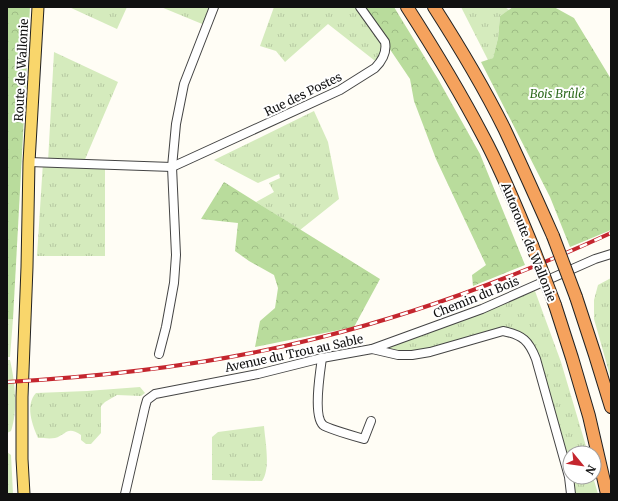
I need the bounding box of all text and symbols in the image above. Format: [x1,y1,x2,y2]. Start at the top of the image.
street label: Route de Wallonie [11,18,31,122]
street label: Rue des Postes [262,69,344,119]
park label: Bois Brûlé [530,86,585,101]
street label: Autoroute de Wallonie [498,179,560,304]
street label: Chemin du Bois [431,273,521,321]
street label: Avenue du Trou au Sable [223,331,364,375]
north arrow [562,445,602,485]
text: N [582,463,599,477]

